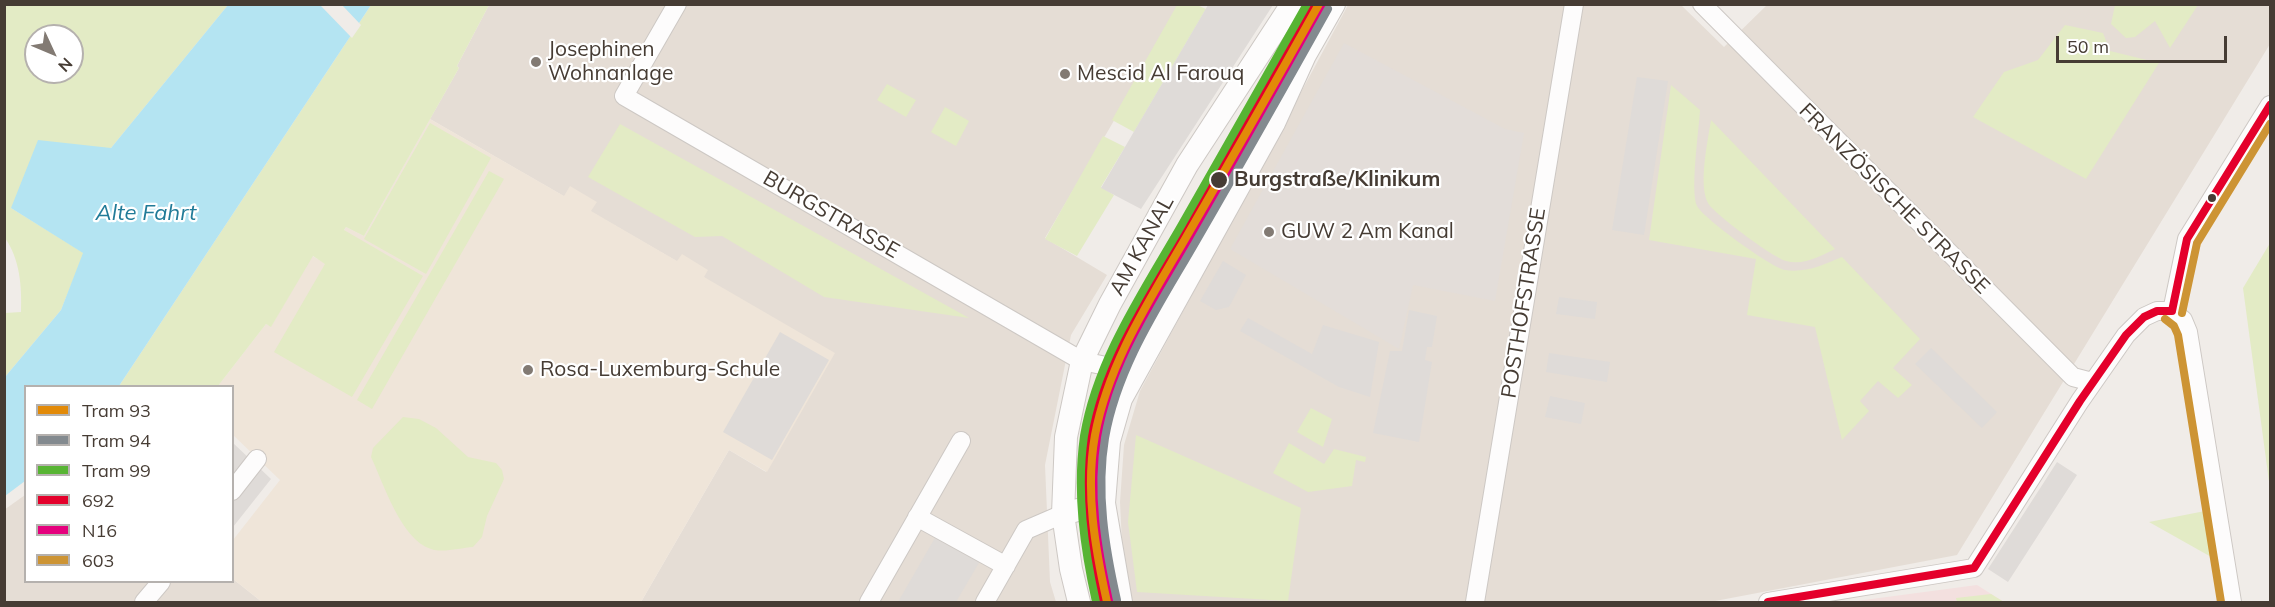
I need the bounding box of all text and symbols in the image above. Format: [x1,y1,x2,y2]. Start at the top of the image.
north arrow [24,24,84,84]
scale bar [2059,24,2230,62]
text: 50 m [2067,35,2109,58]
place label: Josephinen Wohnanlage [548,37,673,87]
text: N [54,54,77,76]
marker: Josephinen Wohnanlage [529,55,543,69]
place label: Mescid Al Farouq [1077,61,1244,87]
marker: Mescid Al Farouq [1058,67,1072,81]
street label: FRANZÖSISCHE STRASSE [1793,98,1995,300]
street label: BURGSTRASSE [758,166,904,264]
place label: Burgstraße/Klinikum [1234,167,1440,193]
marker: Burgstraße/Klinikum [1209,170,1229,190]
street label: AM KANAL [1104,192,1180,300]
unlabelled marker [2206,192,2218,204]
water label: Alte Fahrt [96,200,196,226]
street label: POSTHOFSTRASSE [1497,206,1551,400]
place label: GUW 2 Am Kanal [1281,219,1454,245]
marker: GUW 2 Am Kanal [1262,225,1276,239]
place label: Rosa-Luxemburg-Schule [540,357,780,383]
marker: Rosa-Luxemburg-Schule [521,363,535,377]
legend [24,385,234,583]
text: Tram 93 [82,399,151,422]
text: Tram 94 [82,429,151,452]
text: Tram 99 [82,459,151,482]
text: 692 [82,489,114,512]
text: N16 [82,519,117,542]
text: 603 [82,549,114,572]

